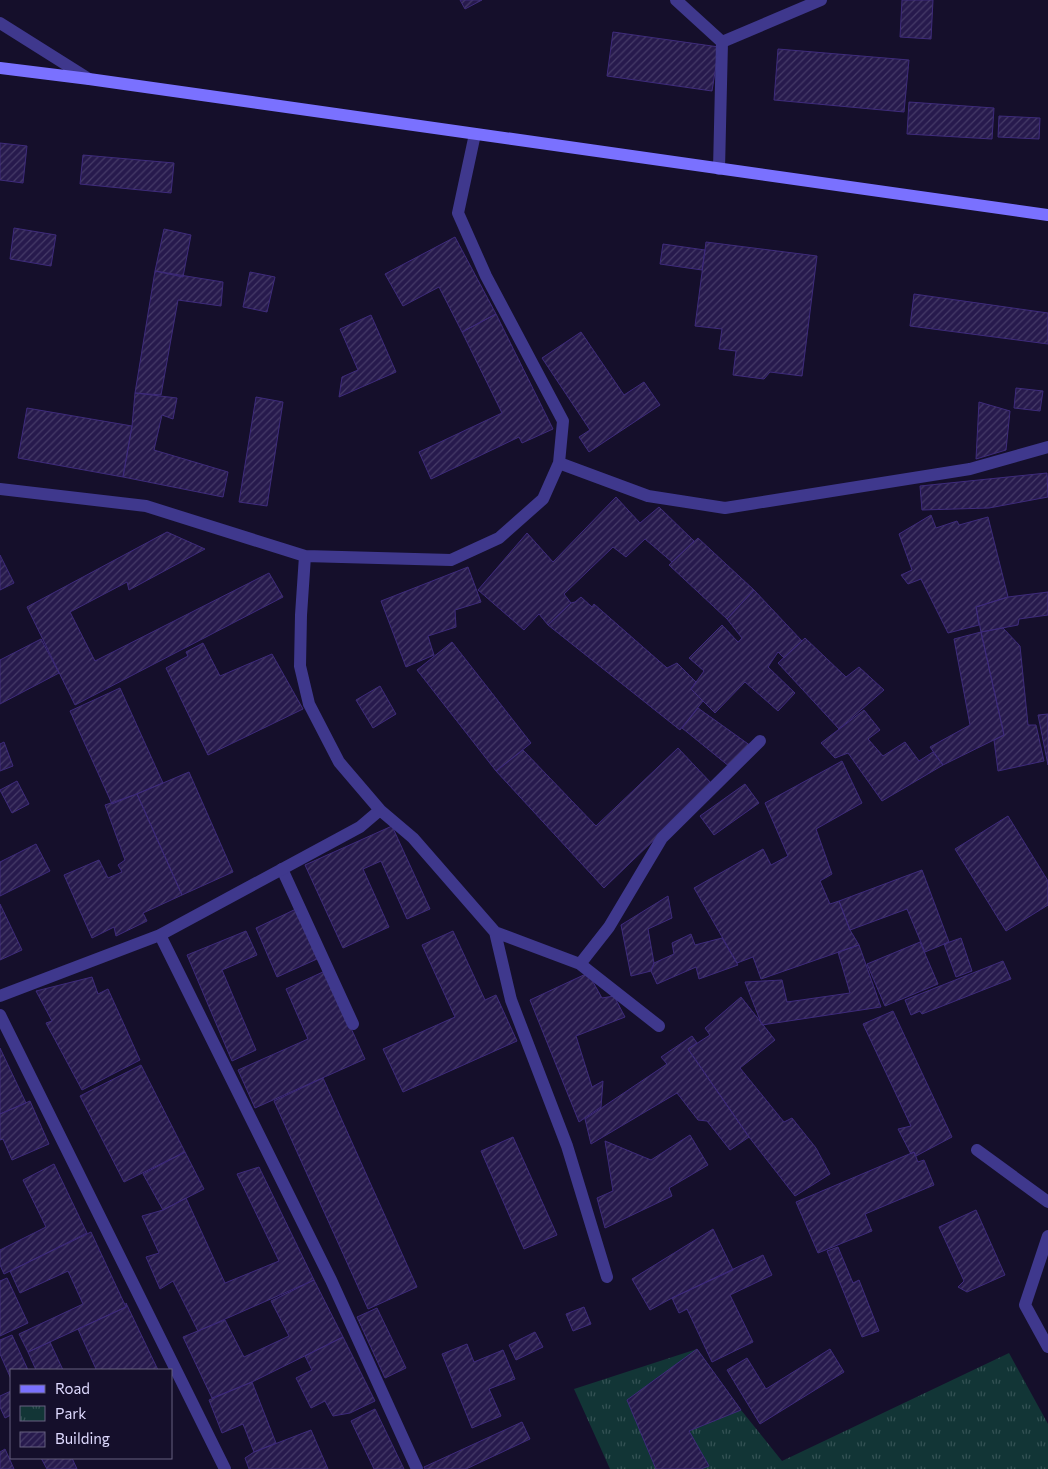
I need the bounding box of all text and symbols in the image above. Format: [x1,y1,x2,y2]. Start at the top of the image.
legend [10,1369,172,1459]
text: Road [55,1379,90,1397]
text: Park [55,1404,86,1422]
text: Building [55,1429,110,1447]

